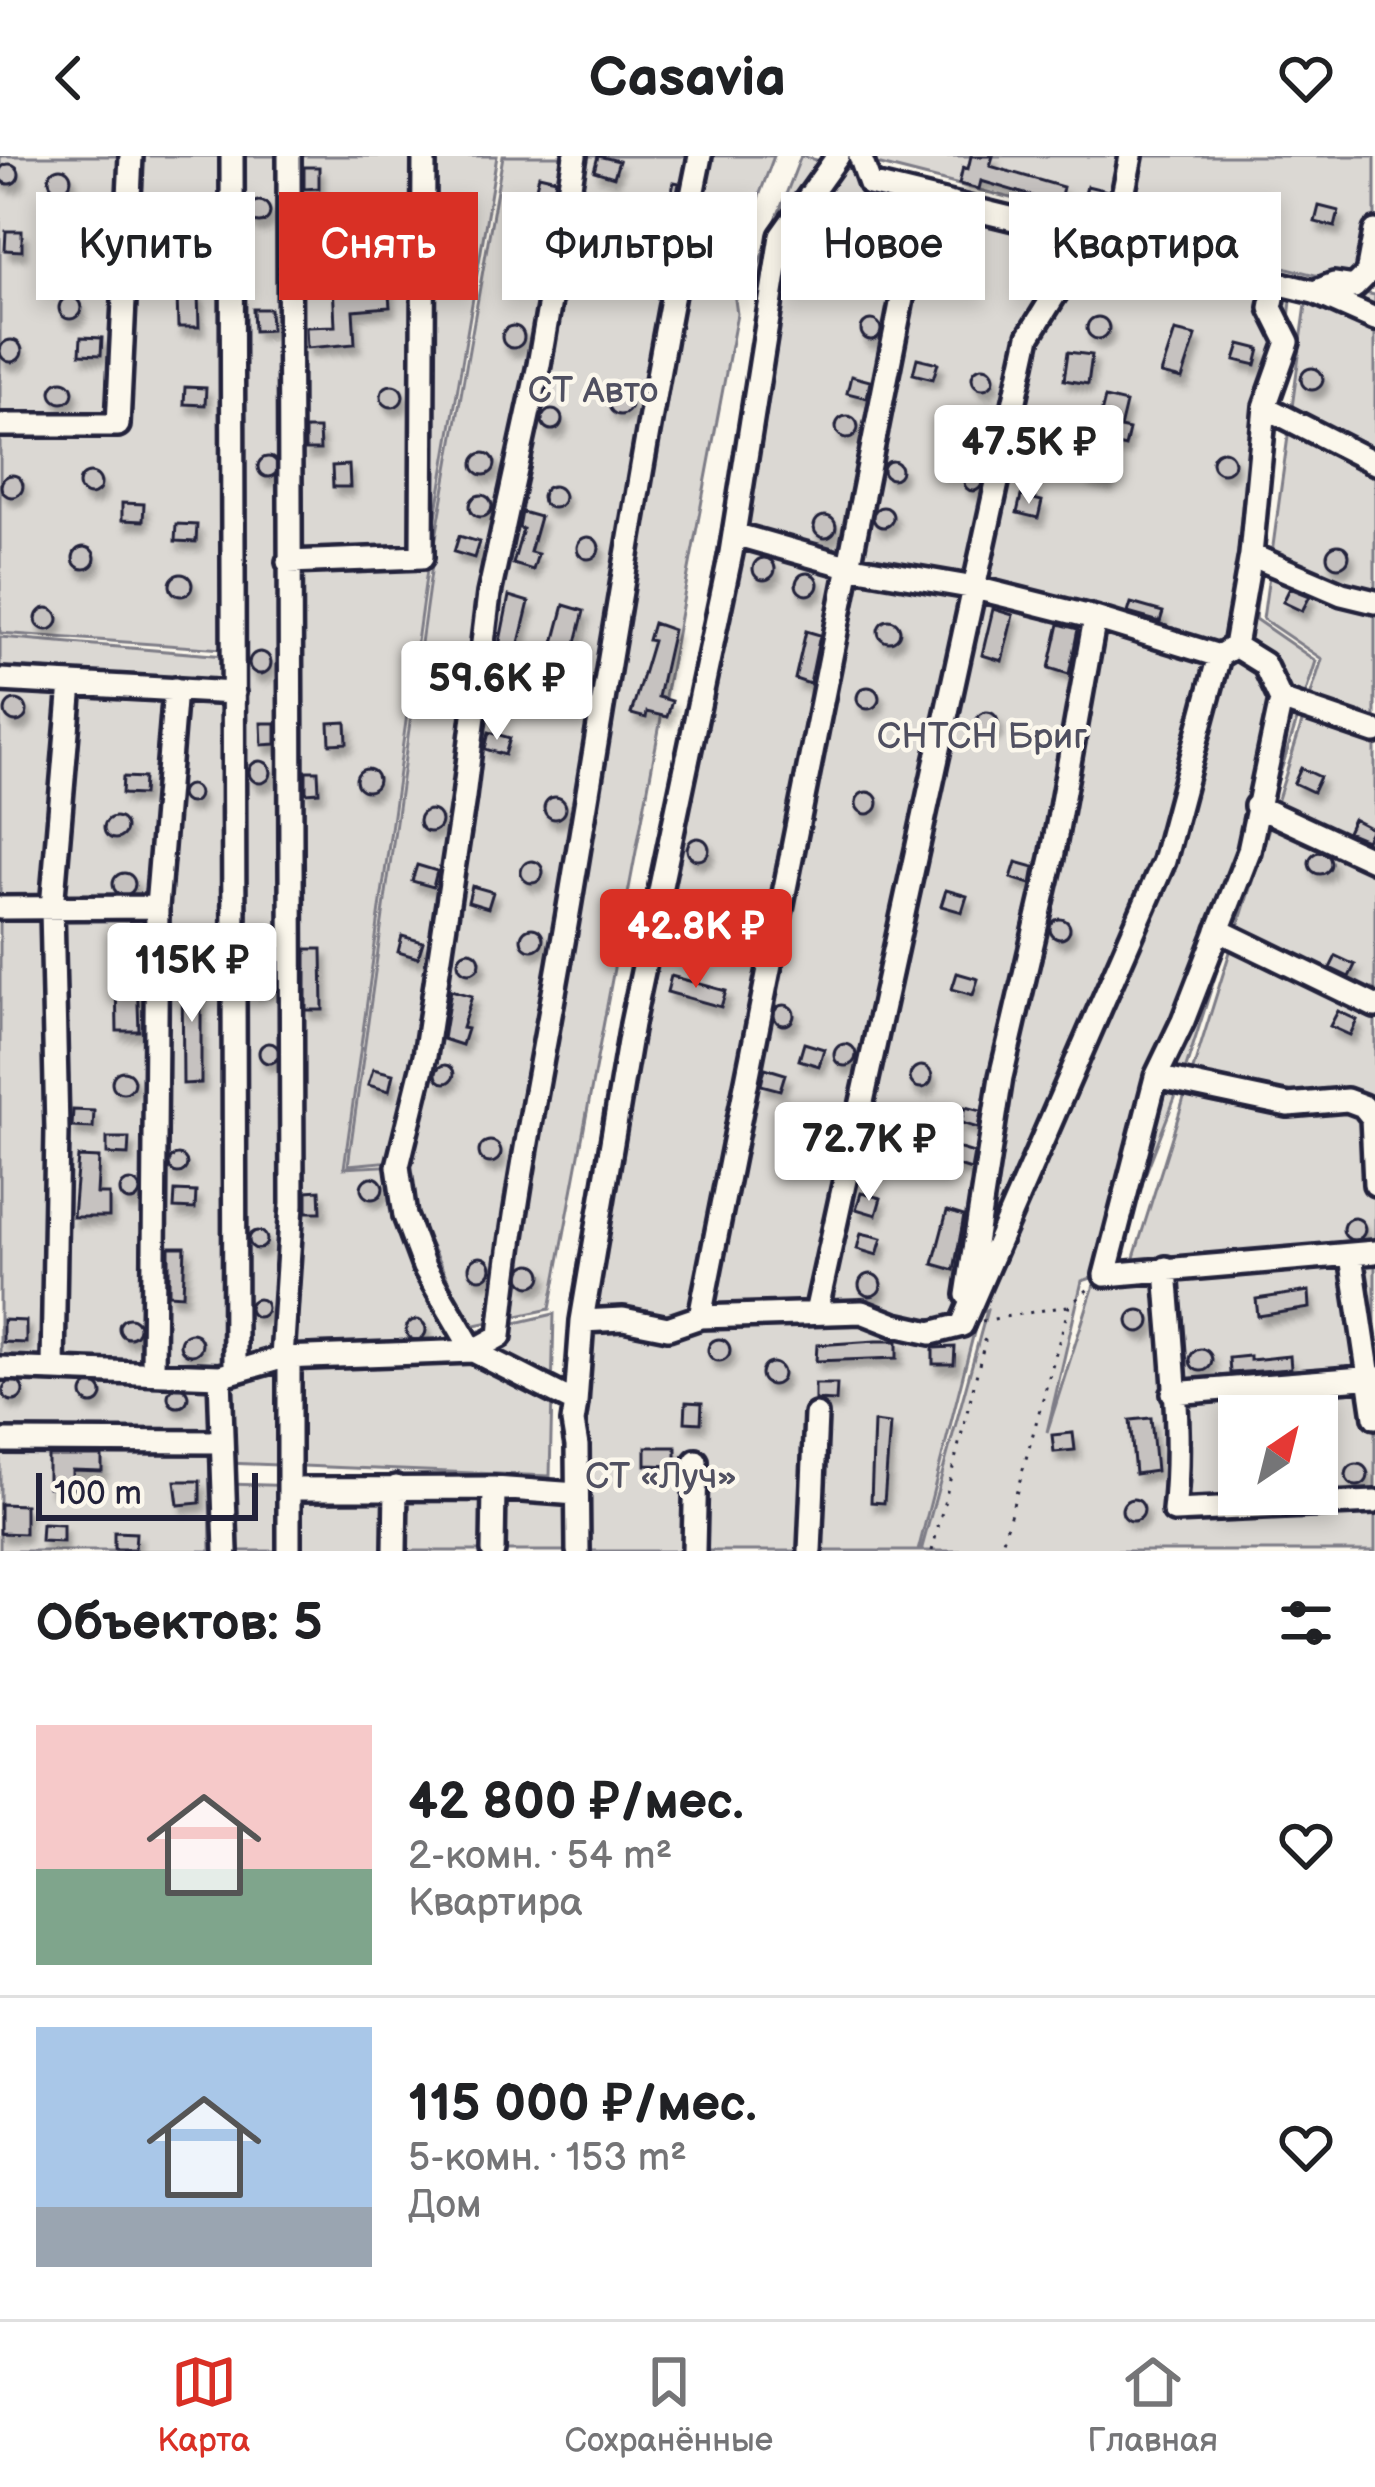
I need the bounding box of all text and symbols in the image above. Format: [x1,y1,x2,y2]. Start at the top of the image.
icon: back [36,45,102,111]
icon: heart [1273,45,1339,111]
text: Casavia [589,46,786,111]
chip: Купить [36,192,255,300]
chip: Снять [279,192,478,300]
chip: Фильтры [502,192,757,300]
chip: Новое [781,192,985,300]
chip: Квартира [1009,192,1281,300]
park label: СТ Авто [528,370,658,413]
pin: 47.5K ₽ [918,405,1140,507]
text: 47.5K ₽ [961,420,1097,467]
pin: 59.6K ₽ [386,641,608,743]
text: 59.6K ₽ [428,656,566,703]
park label: СНТСН Бриг [877,716,1087,759]
pin: 42.8K ₽ [585,889,807,991]
text: 42.8K ₽ [627,904,765,951]
pin: 115K ₽ [94,923,290,1025]
text: 115K ₽ [134,938,250,985]
pin: 72.7K ₽ [758,1102,980,1204]
text: 72.7K ₽ [802,1117,936,1164]
north arrow [1218,1395,1338,1515]
map controls [1218,1395,1338,1515]
park label: СТ «Луч» [585,1456,737,1499]
scale bar [36,1467,258,1520]
text: 100 m [54,1474,142,1514]
icon: filters [1273,1590,1339,1656]
text: Объектов: 5 [36,1593,323,1654]
text: 42 800 ₽/мес. [408,1772,744,1833]
icon: home [132,1773,276,1917]
icon: heart [1273,1812,1339,1878]
text: 2-комн. · 54 m² [408,1833,672,1880]
text: Квартира [408,1880,583,1927]
text: 115 000 ₽/мес. [408,2074,757,2135]
icon: home [132,2075,276,2219]
icon: heart [1273,2114,1339,2180]
text: 5-комн. · 153 m² [408,2135,687,2182]
text: Дом [408,2182,482,2229]
tab: Карта [157,2349,250,2461]
tab: Сохранённые [565,2349,773,2461]
tab: Главная [1088,2349,1218,2461]

